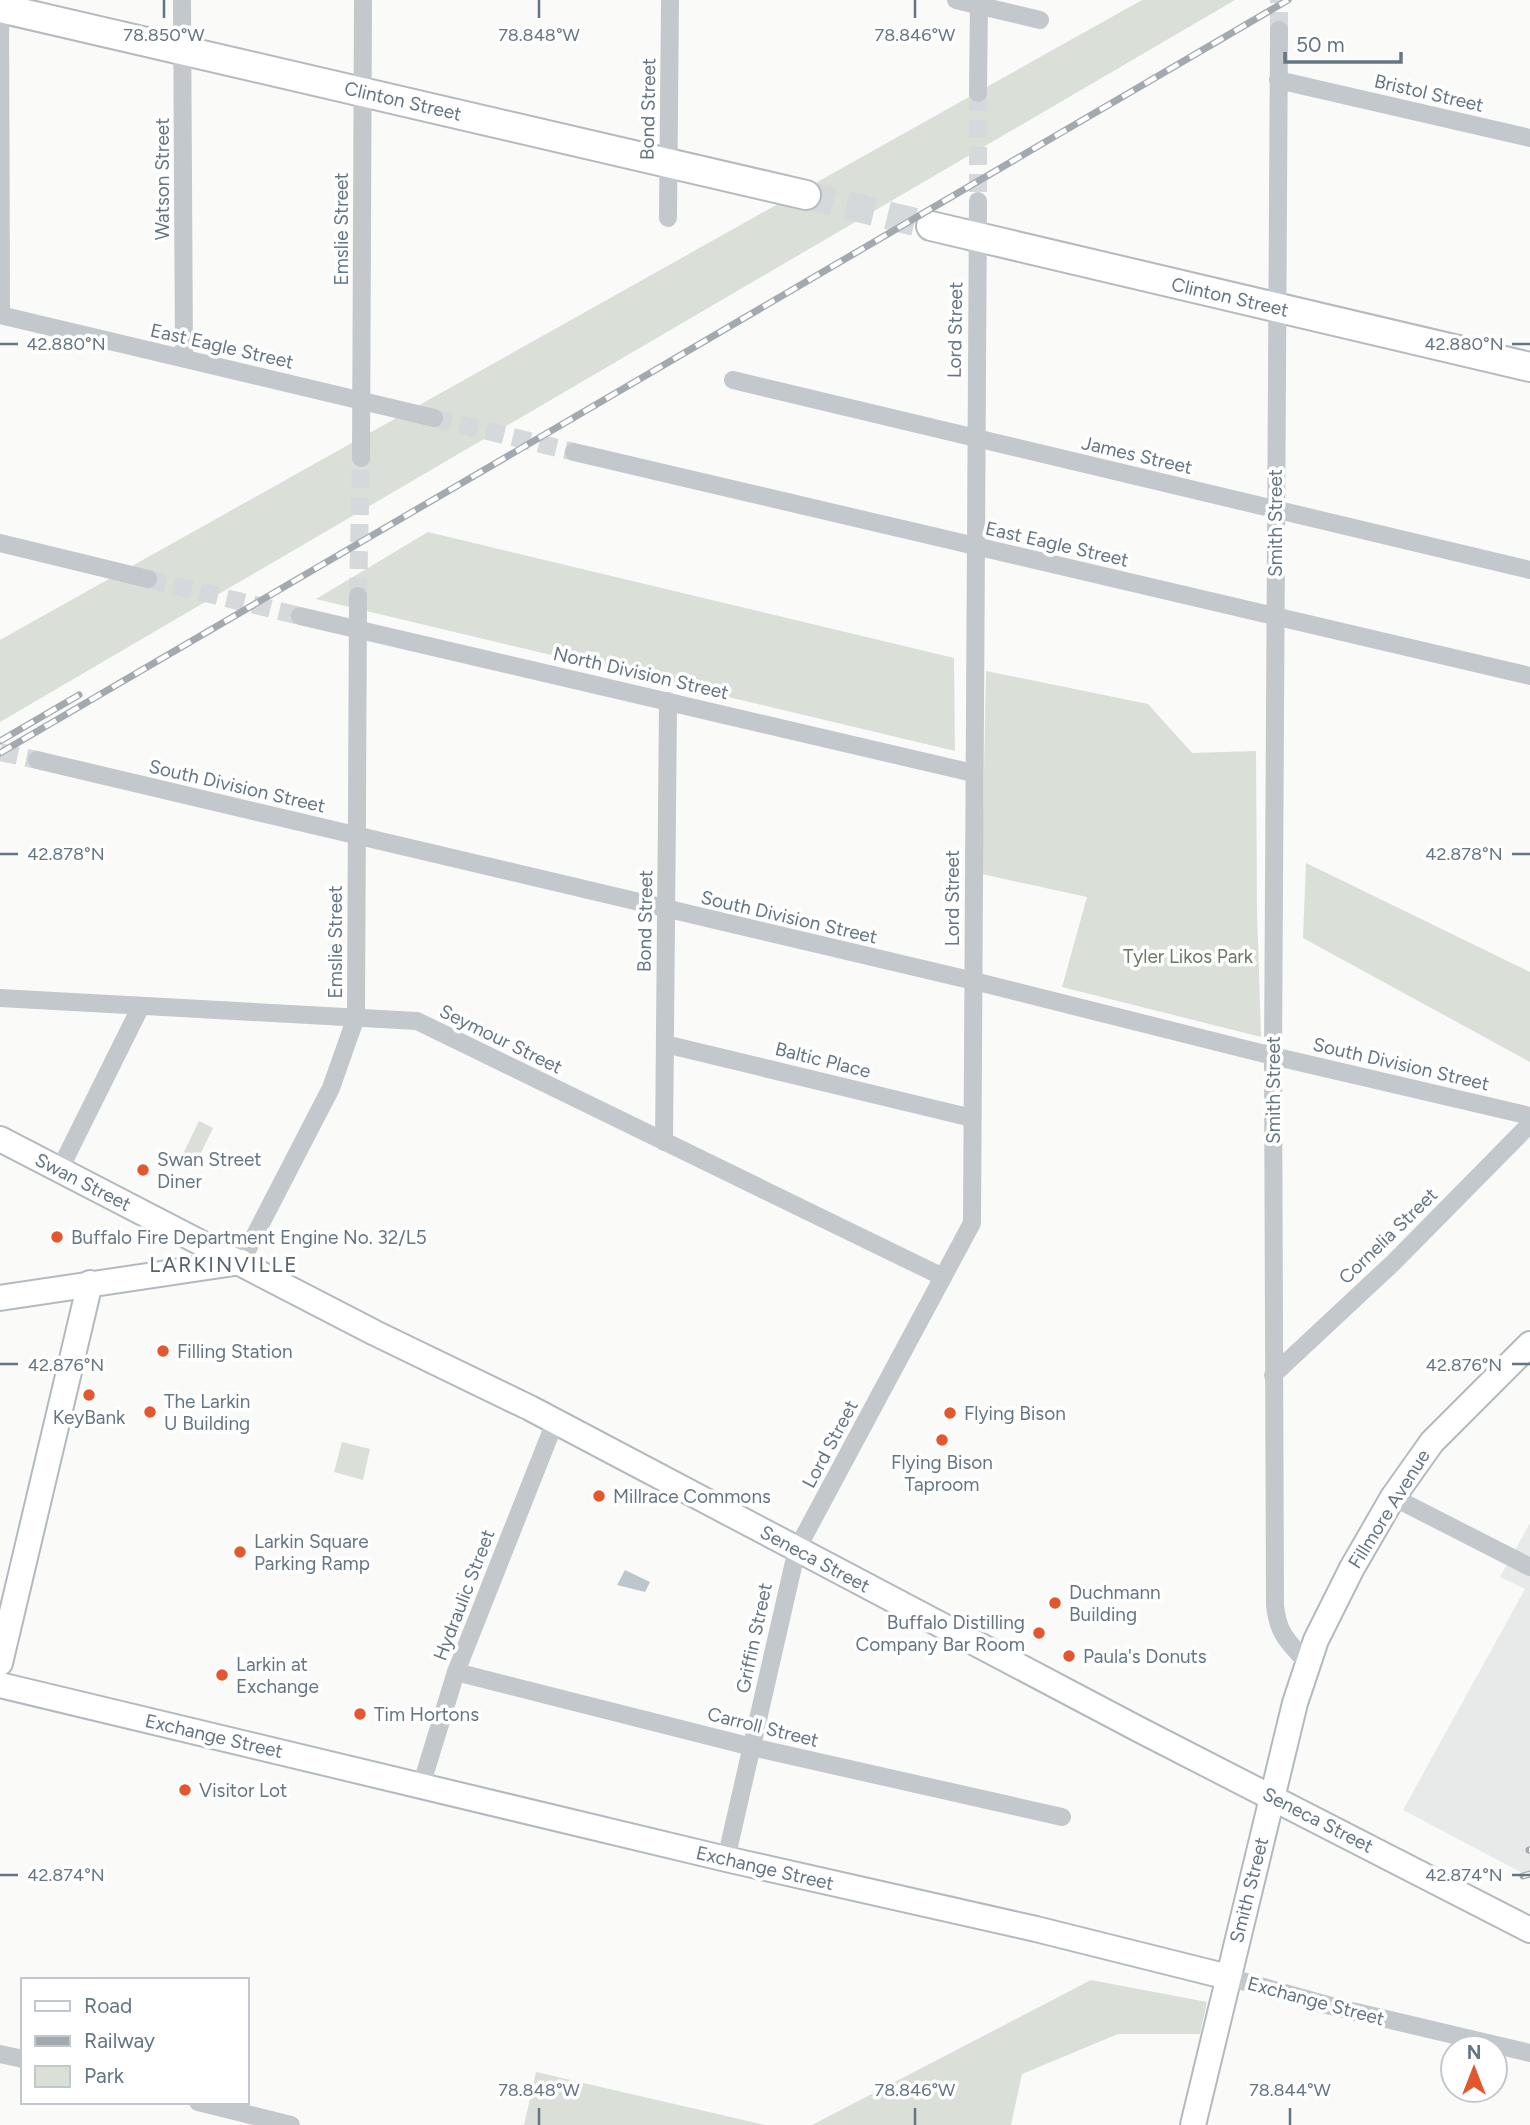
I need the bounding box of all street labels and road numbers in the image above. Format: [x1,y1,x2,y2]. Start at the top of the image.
street label: Bond Street [636,58,660,160]
street label: Bristol Street [1372,69,1486,117]
street label: Clinton Street [342,76,464,126]
street label: Watson Street [151,118,174,240]
street label: Emslie Street [330,172,353,286]
street label: Clinton Street [1169,272,1291,322]
street label: Lord Street [943,282,967,378]
street label: East Eagle Street [148,318,296,374]
street label: James Street [1079,431,1195,479]
street label: Smith Street [1264,469,1287,577]
street label: East Eagle Street [983,516,1131,572]
street label: North Division Street [551,642,731,704]
street label: South Division Street [147,755,327,817]
street label: Lord Street [941,850,964,946]
street label: Bond Street [633,870,657,972]
street label: Emslie Street [324,885,347,999]
street label: South Division Street [699,886,879,948]
street label: Seymour Street [436,999,566,1079]
street label: South Division Street [1311,1033,1491,1095]
street label: Smith Street [1262,1036,1285,1144]
street label: Baltic Place [773,1037,873,1083]
street label: Swan Street [31,1148,135,1216]
street label: Cornelia Street [1334,1183,1442,1289]
street label: Lord Street [797,1396,863,1492]
street label: Fillmore Avenue [1343,1445,1435,1573]
street label: Seneca Street [756,1520,874,1598]
street label: Hydraulic Street [428,1526,500,1664]
street label: Griffin Street [731,1581,777,1695]
street label: Carroll Street [705,1702,821,1752]
street label: Exchange Street [143,1709,285,1763]
street label: Seneca Street [1259,1782,1377,1858]
street label: Smith Street [1225,1835,1273,1945]
street label: Exchange Street [694,1841,836,1895]
street label: Exchange Street [1245,1972,1387,2030]

